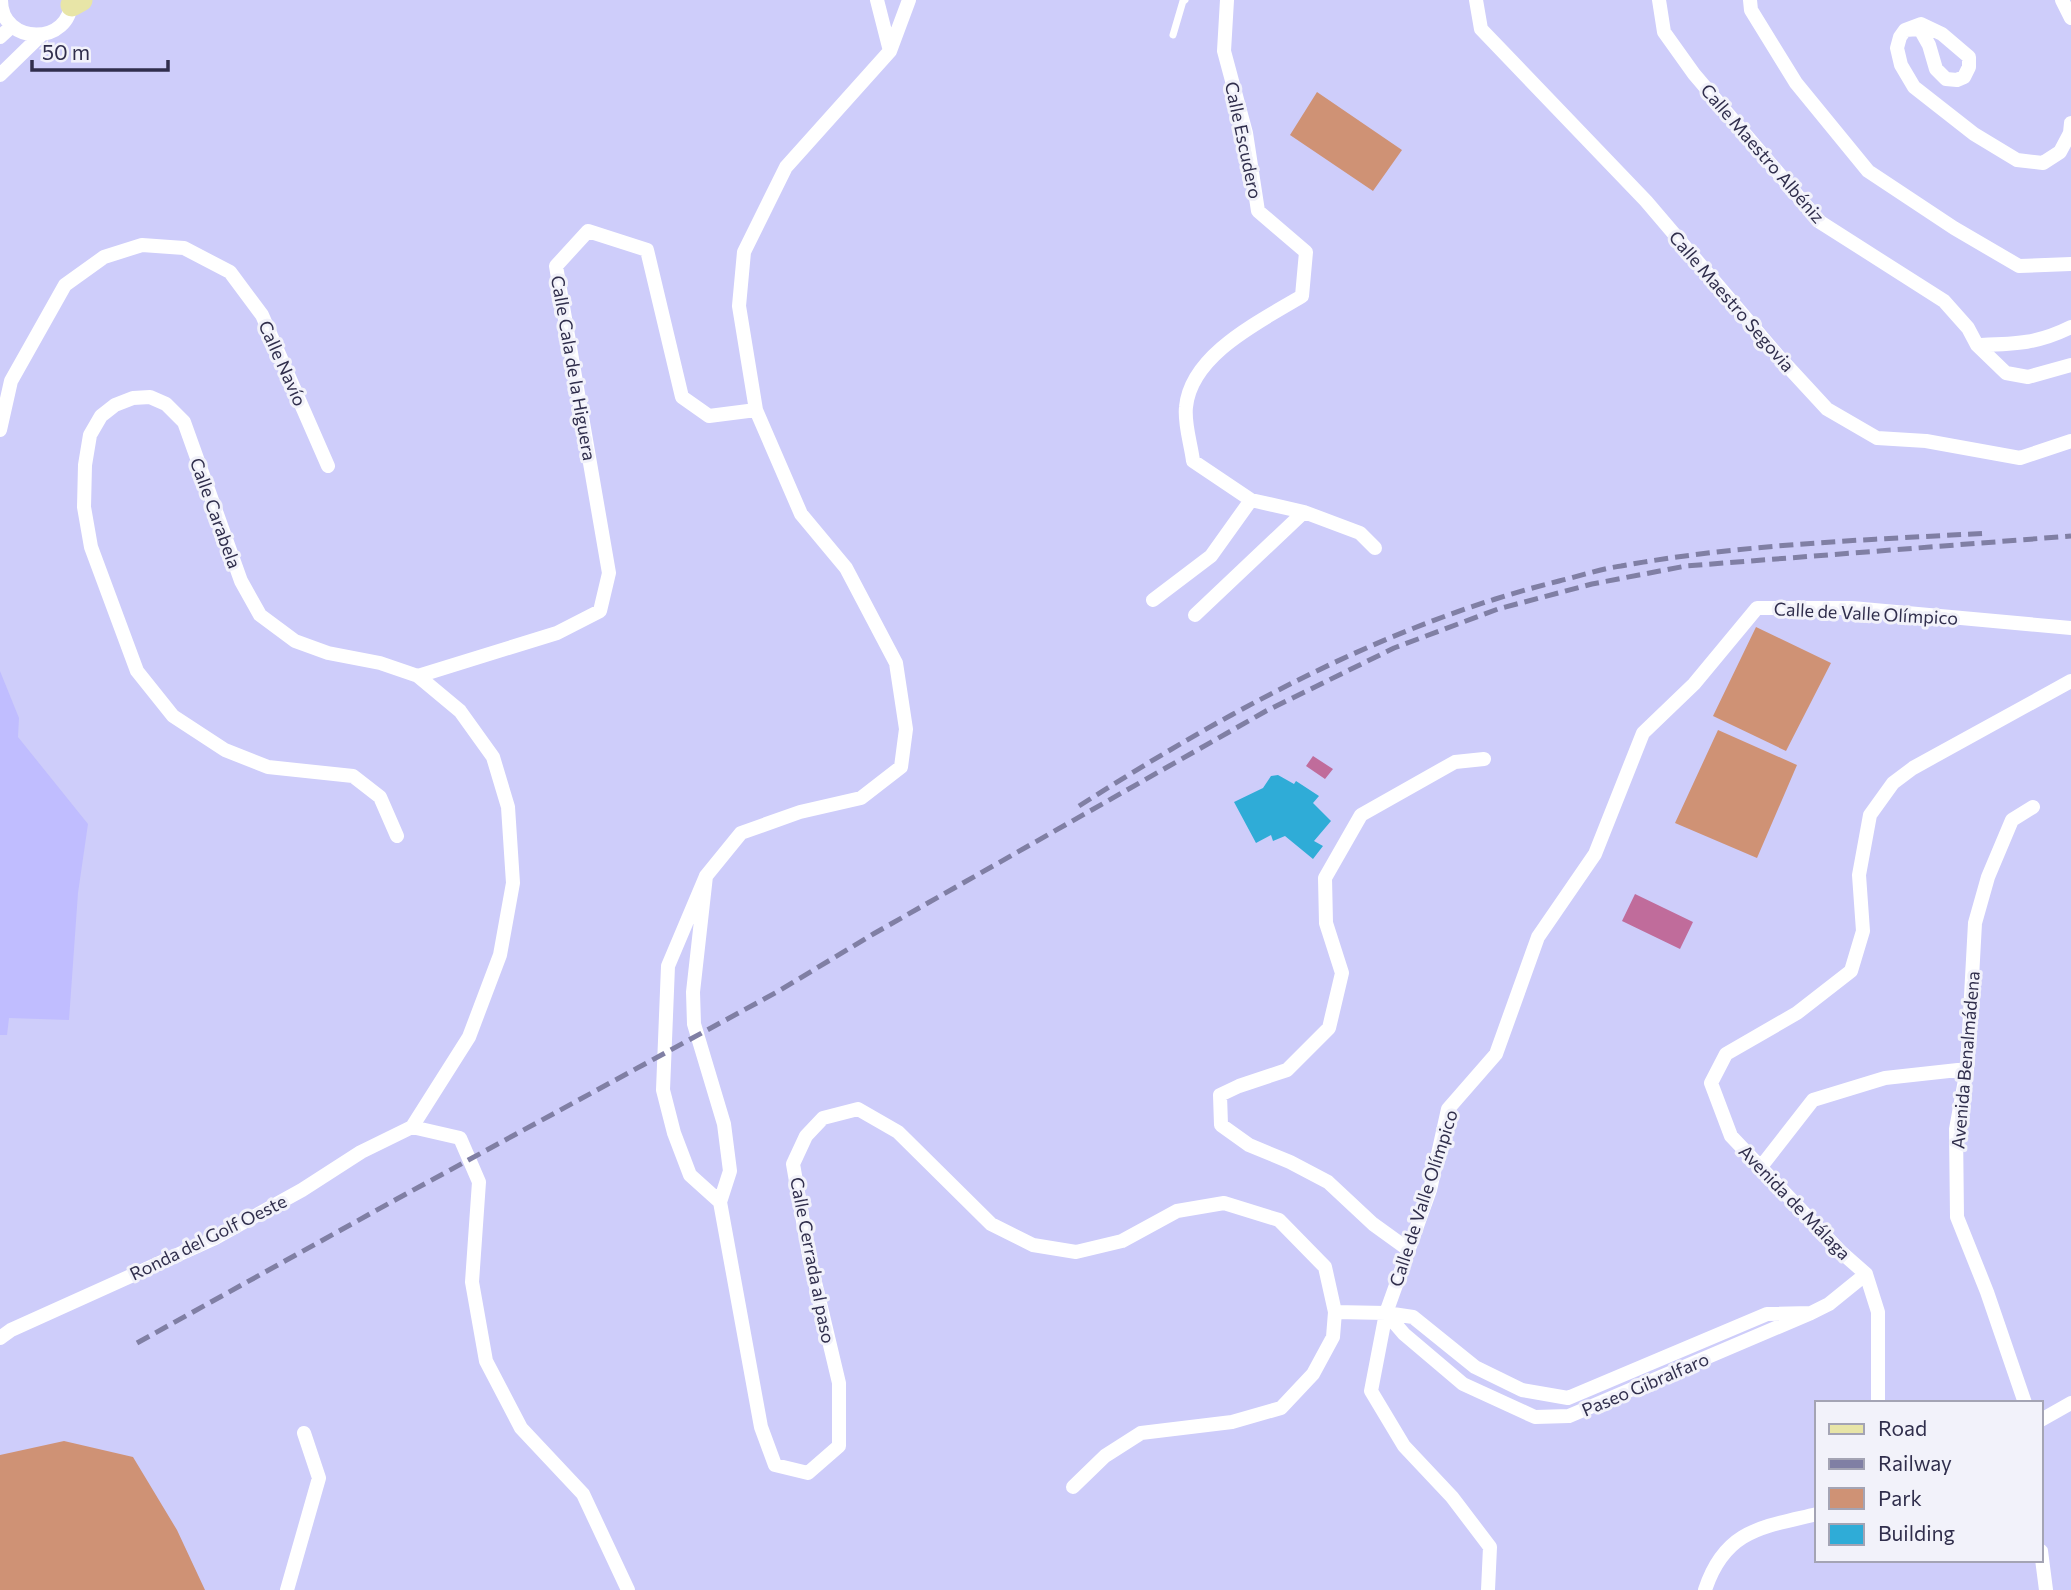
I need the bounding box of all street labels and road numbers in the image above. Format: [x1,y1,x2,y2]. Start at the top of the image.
street label: Calle Escudero [1221,79,1267,201]
street label: Calle Maestro Albéniz [1696,79,1830,227]
street label: Calle Maestro Segovia [1665,226,1799,376]
street label: Calle Cala de la Higuera [547,274,601,462]
street label: Calle Navío [254,317,312,409]
street label: Calle Carabela [186,455,246,571]
street label: Calle de Valle Olímpico [1773,597,1959,629]
street label: Avenida Benalmádena [1946,970,1984,1150]
street label: Calle de Valle Olímpico [1384,1107,1462,1289]
street label: Avenida de Málaga [1735,1140,1855,1264]
street label: Calle Cerrada al paso [786,1175,840,1345]
street label: Ronda del Golf Oeste [126,1189,290,1285]
street label: Paseo Gibralfaro [1578,1347,1712,1421]

